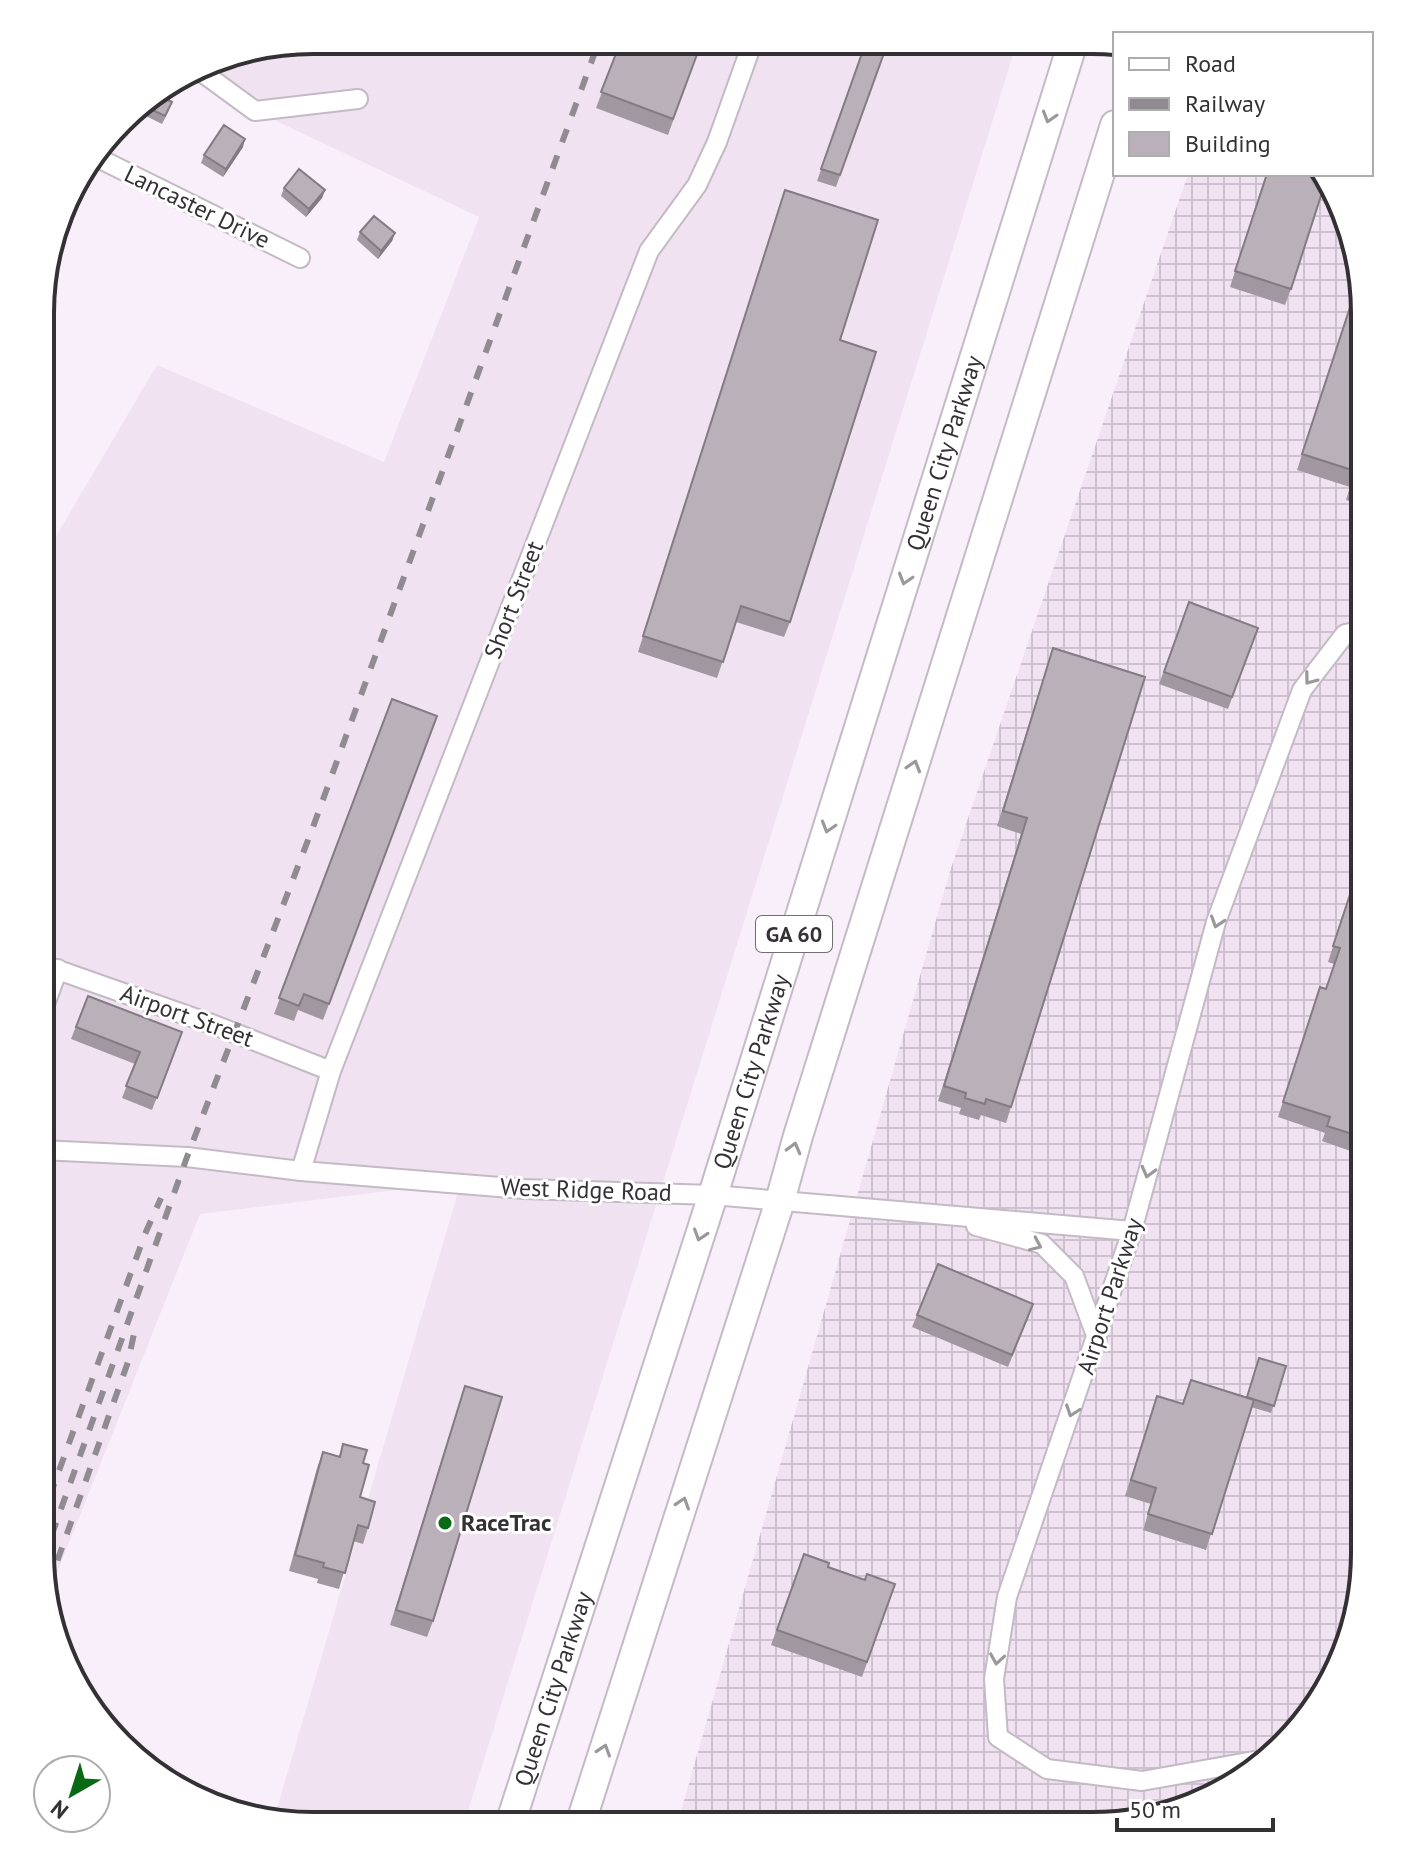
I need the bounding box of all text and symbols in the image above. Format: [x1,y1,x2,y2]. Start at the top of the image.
legend [1113,32,1373,176]
text: Road [1185,48,1236,79]
text: Railway [1185,88,1265,119]
one-way arrow [1043,109,1059,123]
text: Building [1185,128,1271,159]
street label: Lancaster Drive [119,158,275,255]
street label: Queen City Parkway [899,352,989,555]
street label: Short Street [477,537,550,663]
one-way arrow [899,571,915,585]
one-way arrow [1305,671,1319,685]
one-way arrow [905,760,921,773]
one-way arrow [821,820,837,833]
one-way arrow [1210,914,1226,928]
road number: GA 60 [756,916,832,952]
street label: Queen City Parkway [706,970,796,1173]
street label: Airport Street [116,977,258,1054]
one-way arrow [785,1141,802,1155]
one-way arrow [1140,1165,1157,1179]
street label: West Ridge Road [500,1171,672,1208]
street label: Airport Parkway [1070,1214,1149,1378]
one-way arrow [693,1228,709,1242]
one-way arrow [1027,1235,1042,1251]
one-way arrow [1065,1403,1081,1417]
one-way arrow [674,1496,690,1510]
place label: RaceTrac [461,1507,551,1538]
marker: RaceTrac [436,1514,454,1532]
street label: Queen City Parkway [507,1587,599,1790]
one-way arrow [989,1652,1006,1666]
one-way arrow [595,1744,611,1758]
north arrow [32,1754,112,1834]
scale bar [1117,1782,1273,1832]
text: N [45,1794,74,1825]
text: 50 m [1129,1794,1181,1825]

